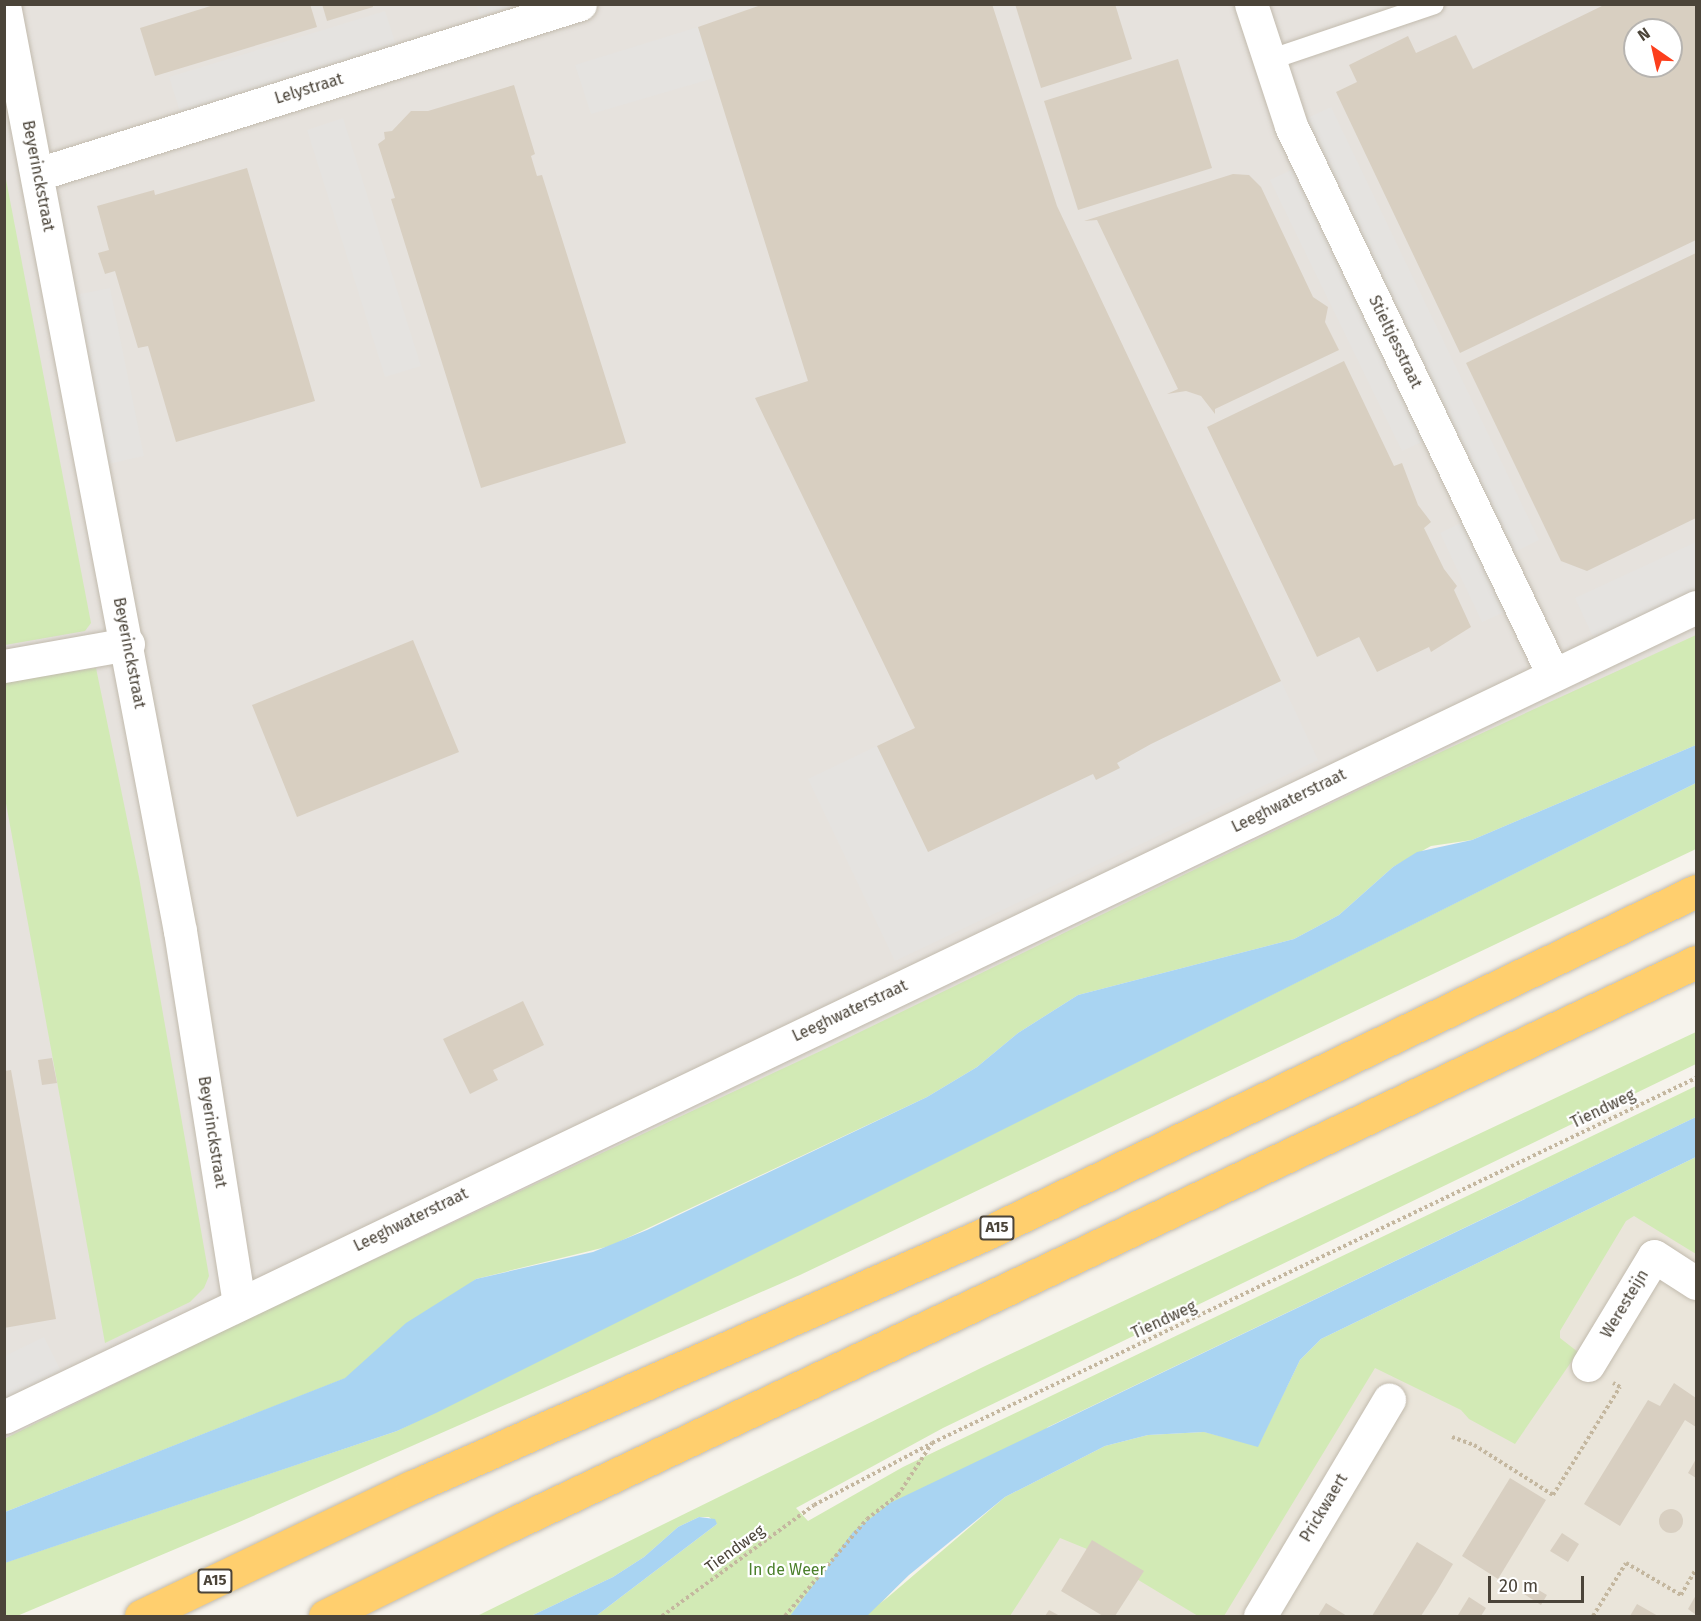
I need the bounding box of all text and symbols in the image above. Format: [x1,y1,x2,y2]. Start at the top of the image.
north arrow [1623,18,1683,78]
text: N [1634,23,1653,45]
street label: Lelystraat [272,70,346,108]
street label: Beyerinckstraat [18,119,58,233]
street label: Stieltjesstraat [1364,293,1426,391]
street label: Beyerinckstraat [109,596,149,710]
street label: Leeghwaterstraat [1229,765,1349,837]
street label: Leeghwaterstraat [789,976,911,1046]
street label: Beyerinckstraat [194,1075,230,1189]
street label: Tiendweg [1568,1085,1638,1133]
street label: Leeghwaterstraat [351,1184,471,1256]
road number: A15 [979,1216,1015,1240]
street label: Weresteijn [1597,1266,1653,1342]
street label: Tiendweg [1129,1297,1199,1343]
street label: Prickwaert [1296,1470,1352,1546]
street label: Tiendweg [701,1521,769,1577]
park label: In de Weer [748,1560,826,1580]
scale bar [1491,1564,1587,1602]
road number: A15 [197,1569,233,1593]
text: 20 m [1499,1575,1538,1597]

